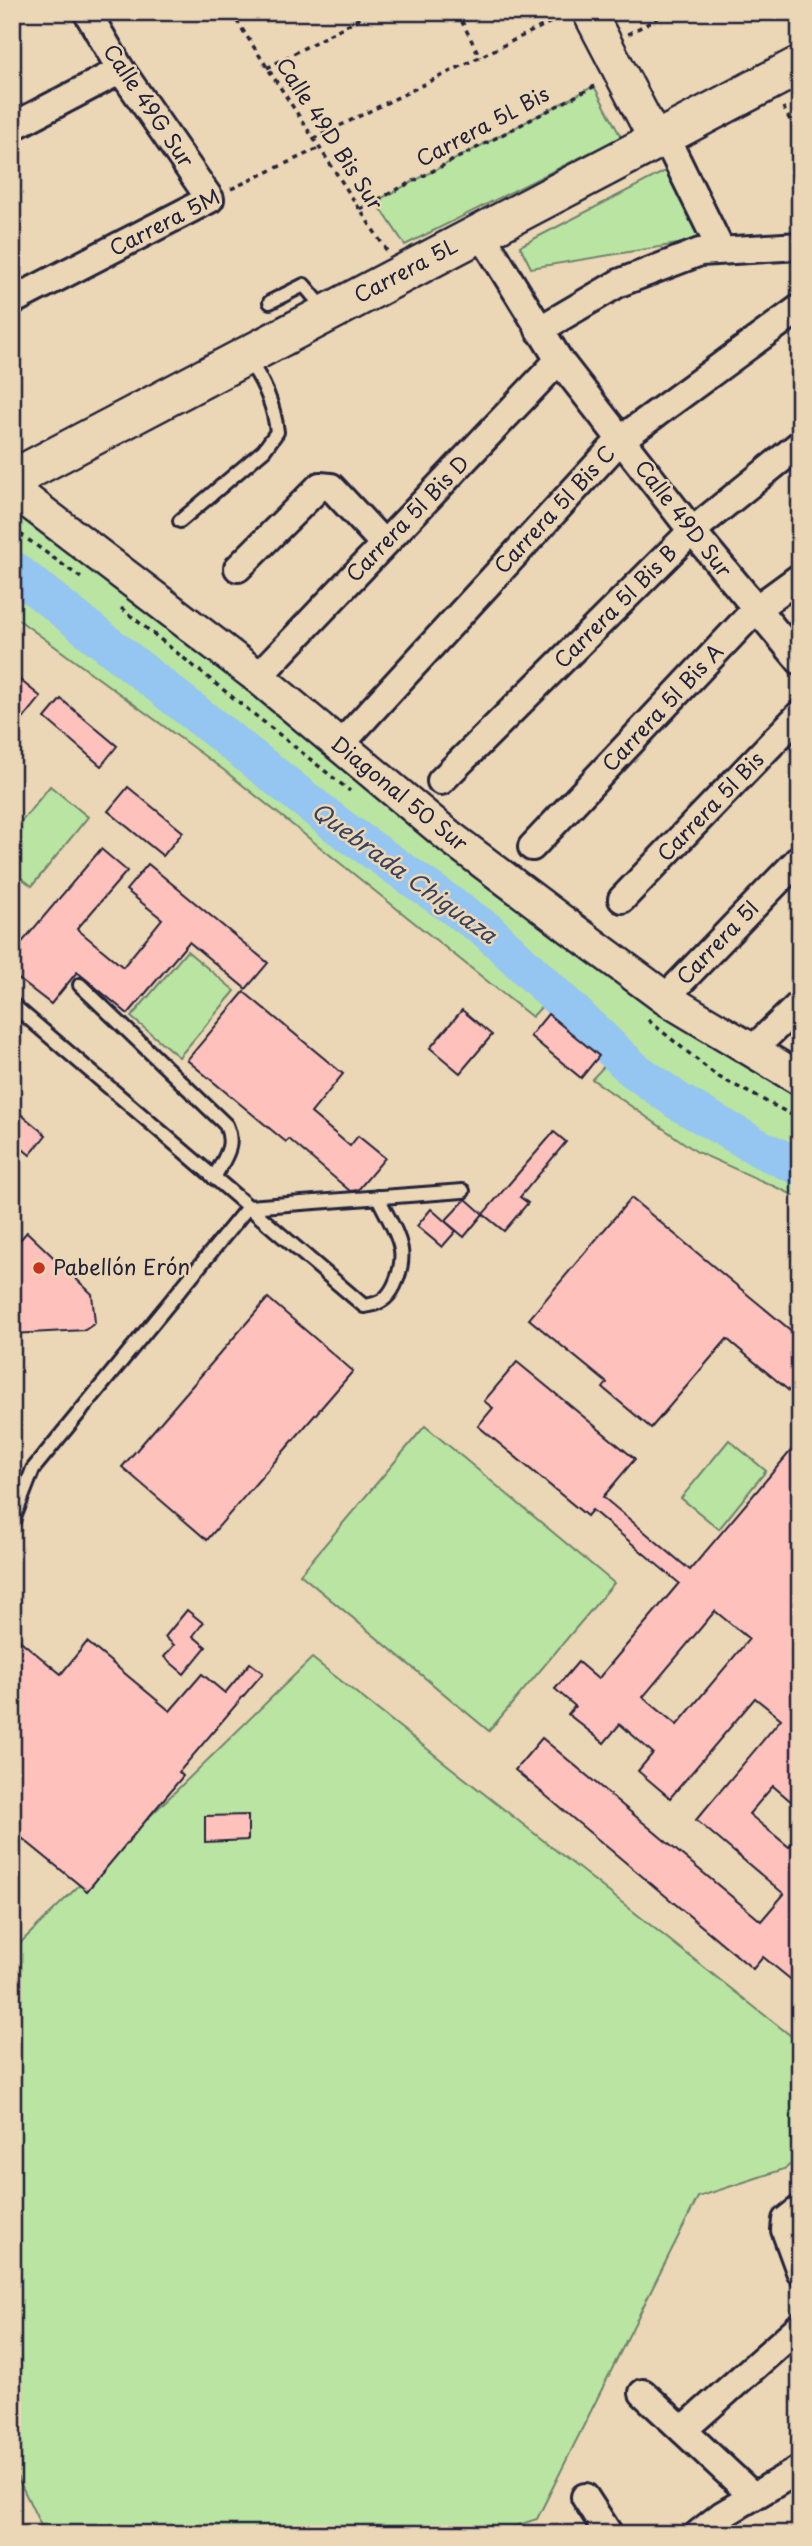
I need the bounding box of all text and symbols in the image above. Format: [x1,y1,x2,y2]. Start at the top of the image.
street label: Calle 49G Sur [96,37,203,173]
street label: Calle 49D Bis Sur [269,50,392,216]
street label: Carrera 5L Bis [410,77,554,174]
street label: Carrera 5M [103,180,225,263]
street label: Carrera 5L [348,229,463,310]
street label: Carrera 5I Bis C [485,437,622,580]
street label: Carrera 5I Bis D [337,447,476,588]
street label: Calle 49D Sur [628,452,741,584]
street label: Carrera 5I Bis B [546,537,684,675]
street label: Carrera 5I Bis A [593,635,730,778]
street label: Diagonal 50 Sur [325,727,476,858]
street label: Carrera 5I Bis [649,743,770,868]
water label: Quebrada Chiguaza [305,792,506,952]
street label: Carrera 5I [668,892,765,991]
place label: Pabellón Erón [53,1250,190,1282]
marker: Pabellón Erón [31,1260,47,1276]

